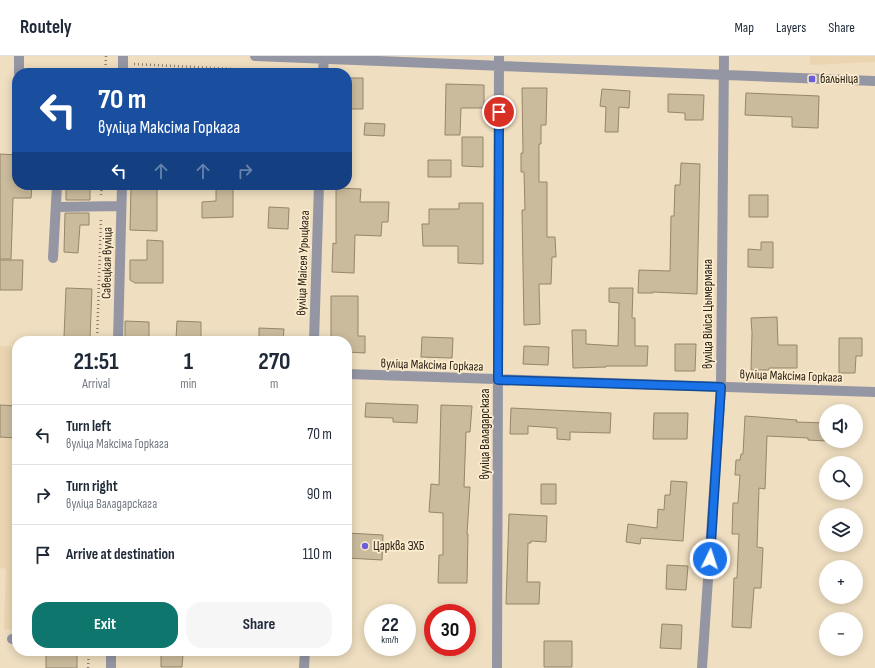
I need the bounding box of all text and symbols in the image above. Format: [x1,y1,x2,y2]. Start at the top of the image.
text: Routely [20,16,72,39]
text: Map [734,19,754,36]
text: Layers [776,19,806,36]
text: Share [828,19,855,36]
place label: бальніца [820,71,858,87]
marker: бальніца [807,74,817,84]
text: 70 m [98,83,146,116]
icon: left [32,84,84,136]
pin [482,95,516,129]
icon: arrive [488,101,510,123]
text: вуліца Максіма Горкага [98,117,240,138]
icon: left [108,160,130,182]
icon: ahead [150,160,172,182]
icon: ahead [192,160,214,182]
icon: right [234,160,256,182]
street label: вуліца Маісея Урыцкага [293,210,313,316]
street label: Савецкая вуліца [98,227,116,299]
street label: вуліца Віліса Цымермана [700,259,716,369]
text: 21:51 [74,347,119,376]
text: 1 [184,347,193,376]
text: 270 [258,347,290,376]
street label: вуліца Максіма Горкага [380,355,484,375]
street label: вуліца Максіма Горкага [739,366,843,386]
text: Arrival [82,376,110,392]
text: min [180,376,197,392]
text: m [270,376,278,392]
street label: вуліца Валадарскага [477,388,493,480]
map controls [819,404,863,656]
button: sound [819,404,863,448]
text: Turn left [66,417,111,436]
icon: left [32,424,54,446]
text: 70 m [307,425,332,444]
text: вуліца Максіма Горкага [66,436,169,452]
button: search [819,456,863,500]
text: Turn right [66,477,118,496]
icon: right [32,484,54,506]
text: 90 m [307,485,332,504]
text: вуліца Валадарскага [66,496,157,512]
button: layers [819,508,863,552]
place label: Царква ЭХБ [373,538,425,554]
position arrow [689,538,731,580]
marker: Царква ЭХБ [360,541,370,551]
icon: arrive [32,544,54,566]
text: Arrive at destination [66,545,175,564]
text: 110 m [303,545,332,564]
button: + [819,560,863,604]
button: Exit [32,602,178,648]
button: Share [186,602,332,648]
speed limit sign: 30 [424,604,476,656]
button: − [819,612,863,656]
text: 22 [381,613,399,637]
text: km/h [381,634,399,646]

